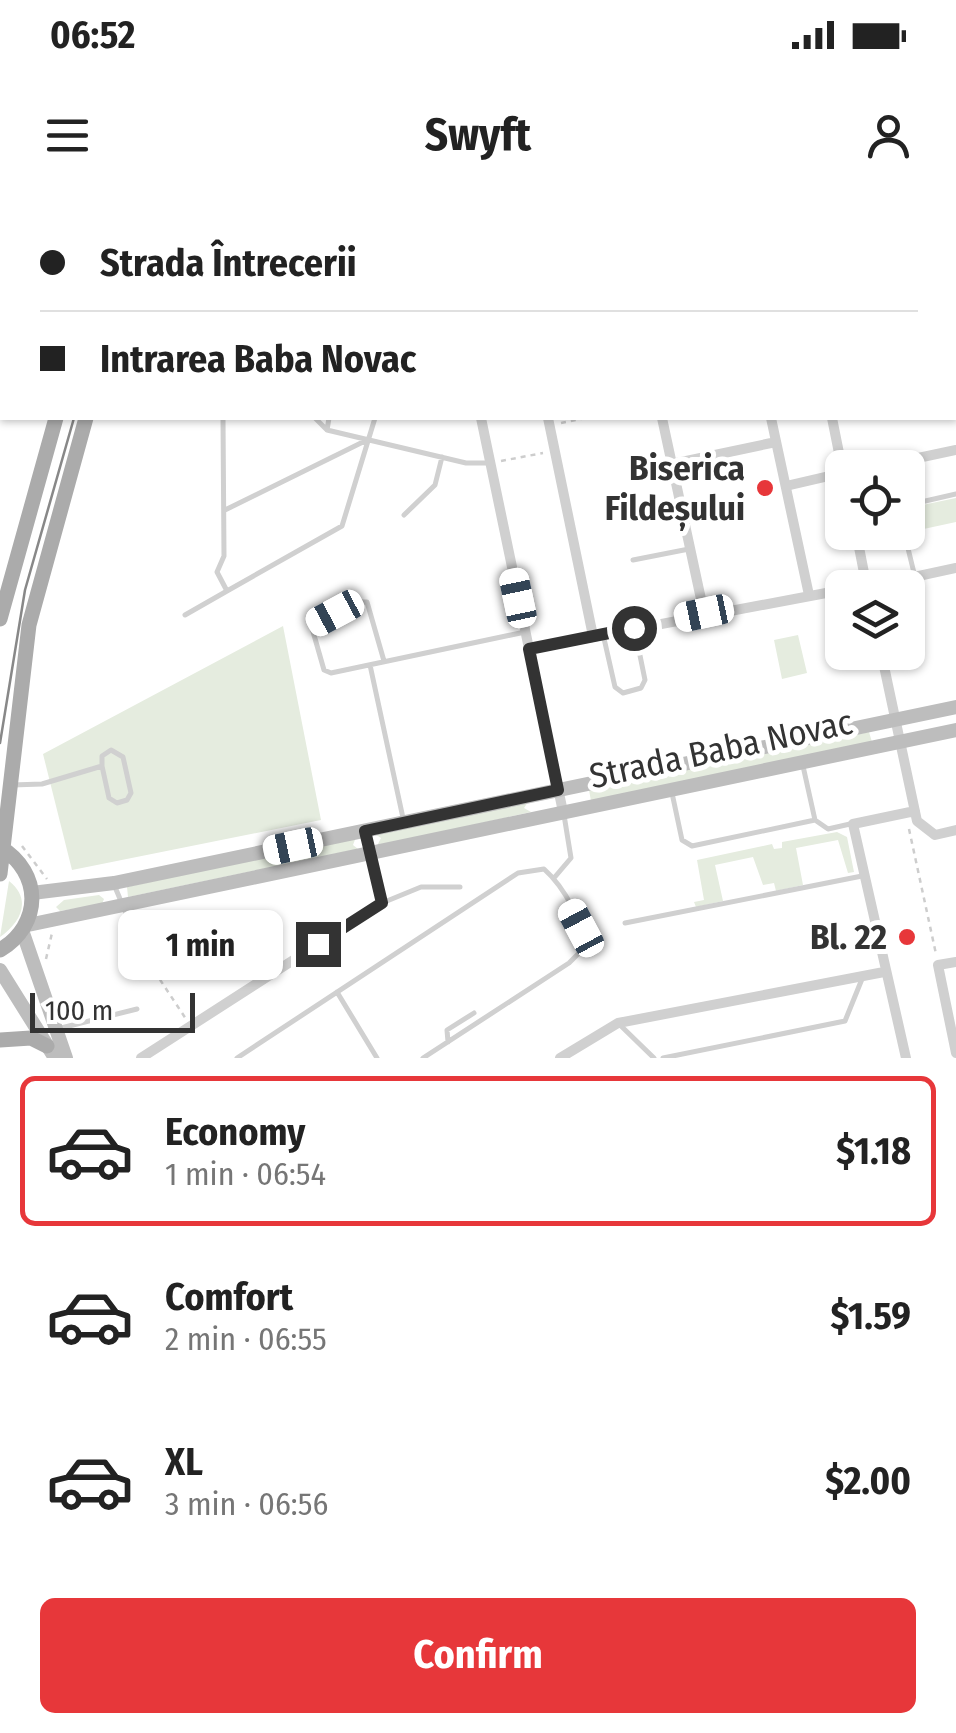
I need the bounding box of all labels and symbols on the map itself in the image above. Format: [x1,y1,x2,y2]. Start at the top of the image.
place label: Biserica Fildeșului [605,447,745,531]
marker: Biserica Fildeșului [754,477,776,499]
car [497,566,539,630]
car [301,586,369,640]
car [672,592,736,634]
route start [612,606,657,651]
street label: Strada Baba Novac [586,701,856,797]
car [261,825,325,867]
car [554,894,608,962]
callout: 1 min [118,909,283,979]
place label: Bl. 22 [810,916,887,958]
route end [296,922,341,967]
marker: Bl. 22 [896,926,918,948]
scale bar [30,988,195,1033]

